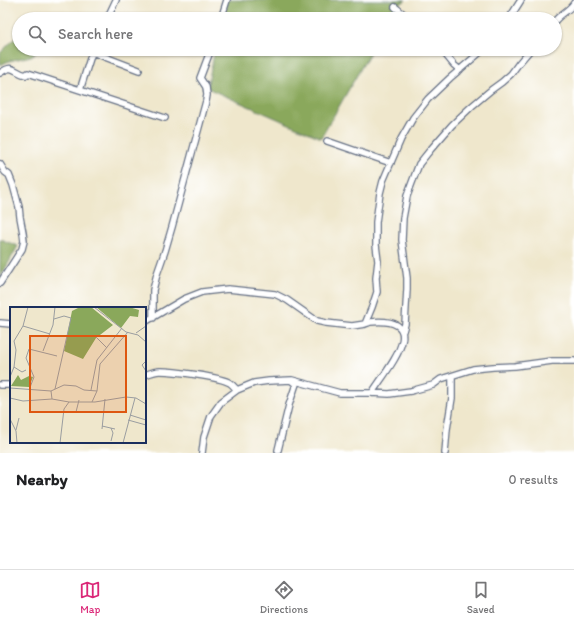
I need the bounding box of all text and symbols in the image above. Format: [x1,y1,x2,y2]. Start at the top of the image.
search box [12,12,562,56]
icon: search [26,23,48,45]
text: Search here [58,25,133,43]
inset map [10,307,146,443]
text: Nearby [16,469,68,489]
text: 0 results [508,472,558,487]
tab: Map [79,579,101,616]
tab: Directions [260,579,308,616]
tab: Saved [467,579,495,616]

